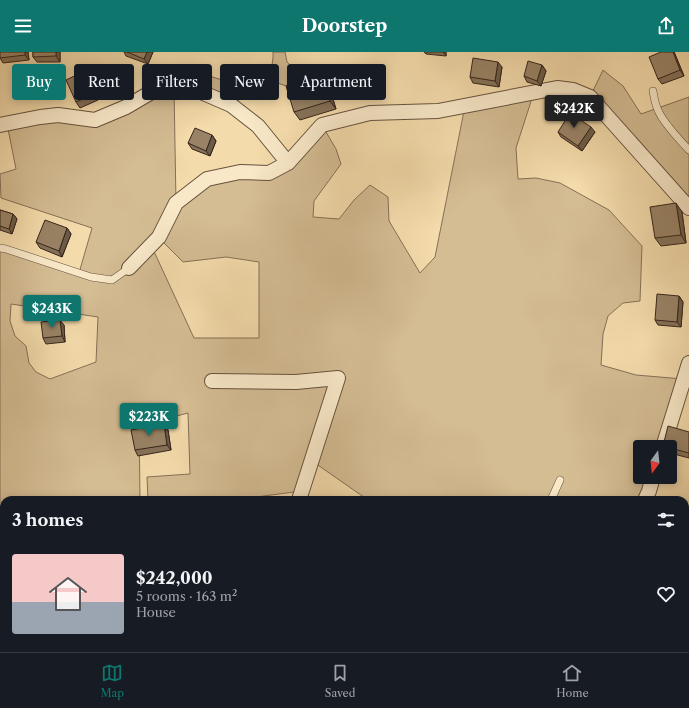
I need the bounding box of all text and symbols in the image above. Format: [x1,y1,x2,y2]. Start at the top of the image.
icon: menu [12,15,34,37]
text: Doorstep [302,15,387,37]
icon: share [655,15,677,37]
chip: Buy [12,64,66,100]
chip: Rent [74,64,134,100]
chip: Filters [142,64,212,100]
chip: New [220,64,279,100]
chip: Apartment [287,64,386,100]
pin: $242K [546,95,602,129]
text: $242K [554,100,594,116]
pin: $243K [24,295,80,329]
text: $243K [32,300,72,316]
pin: $223K [121,403,177,437]
text: $223K [129,408,169,424]
north arrow [633,440,677,484]
map controls [633,440,677,484]
icon: filters [655,509,677,531]
text: 3 homes [12,510,83,530]
text: $242,000 [136,568,213,588]
icon: home [44,570,92,618]
icon: heart [655,583,677,605]
text: 5 rooms · 163 m² [136,588,237,604]
text: House [136,604,176,620]
tab: Map [100,662,124,700]
tab: Saved [325,662,355,700]
tab: Home [556,662,589,700]

